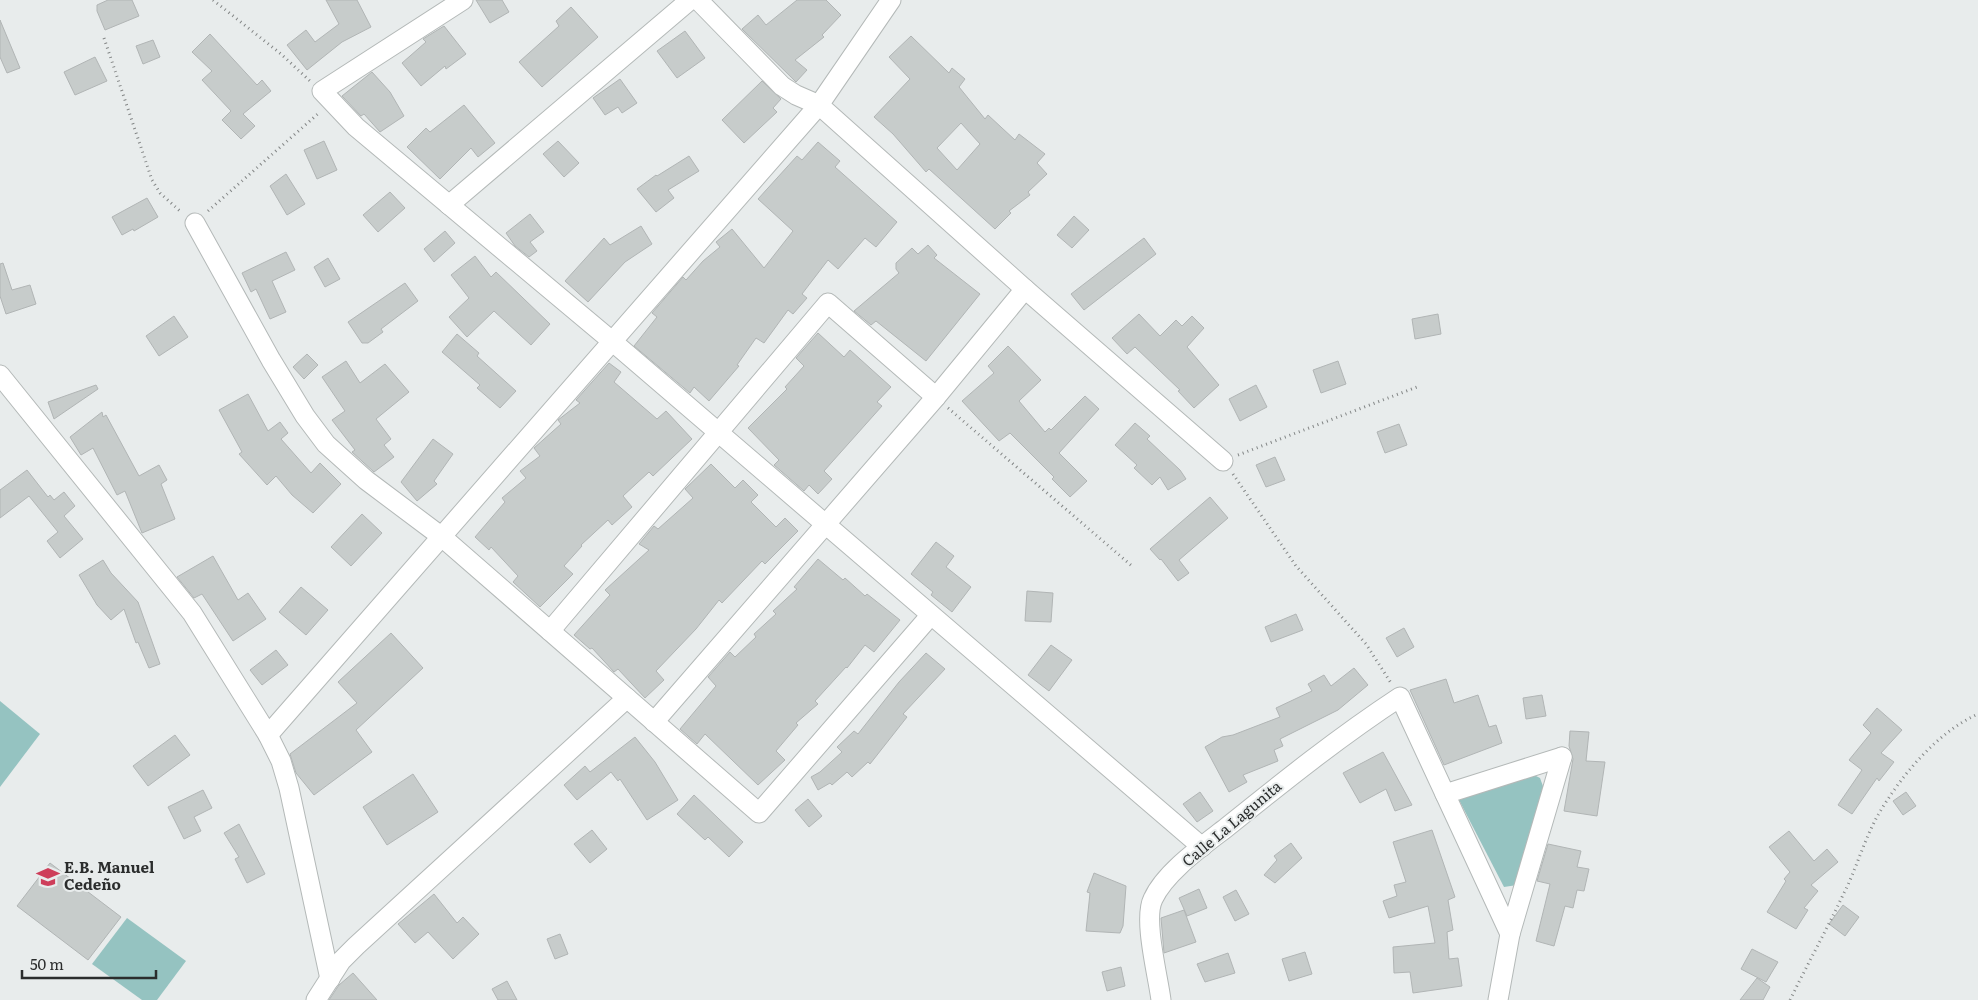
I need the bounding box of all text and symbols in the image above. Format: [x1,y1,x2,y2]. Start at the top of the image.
street label: Calle La Lagunita [1176,774,1287,871]
place label: E.B. Manuel Cedeño [64,855,155,895]
school or university icon: E.B. Manuel Cedeño [35,864,61,890]
scale bar [22,948,156,980]
text: 50 m [30,952,64,975]

